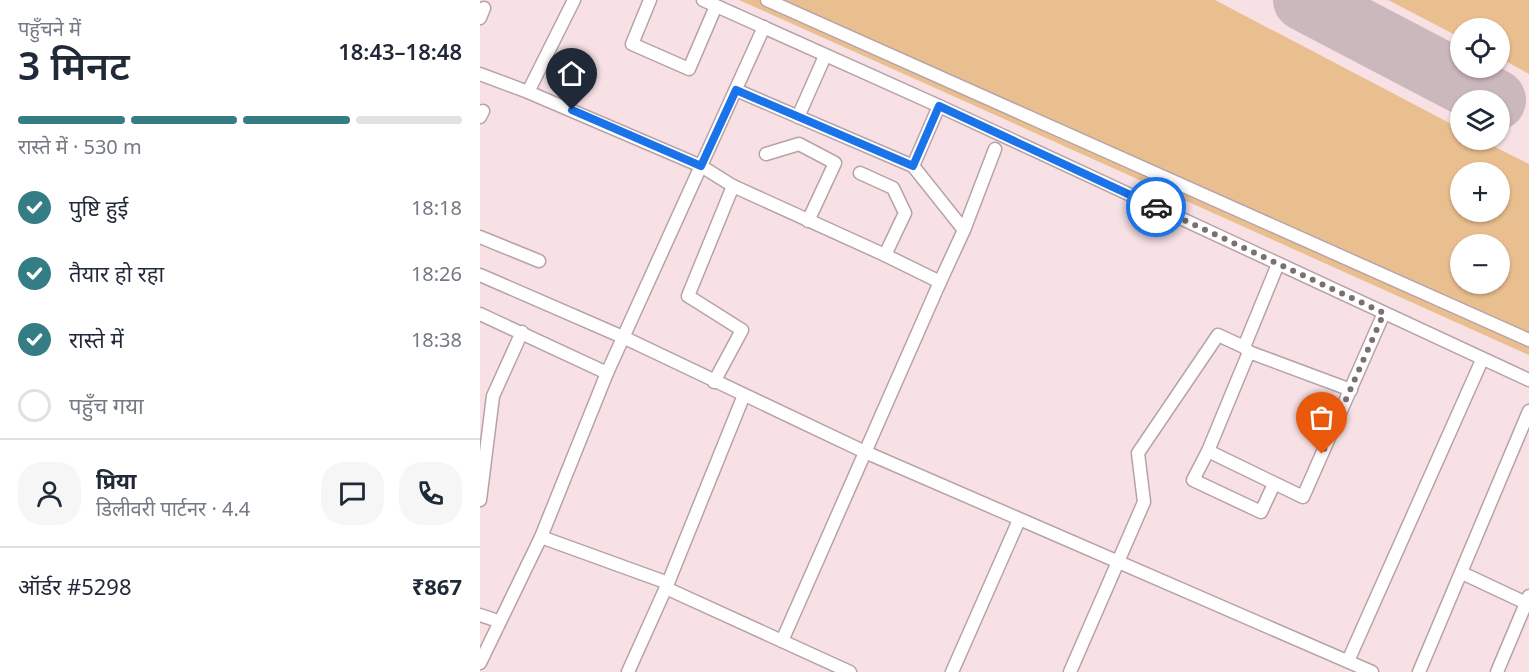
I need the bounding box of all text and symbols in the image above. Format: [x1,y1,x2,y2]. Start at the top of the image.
text: पहुँचने में [18,15,81,42]
map controls [1450,18,1510,294]
button: locate [1450,18,1510,78]
text: 18:43–18:48 [338,36,462,66]
text: 3 मिनट [18,38,130,91]
pin [546,48,597,110]
icon: home [555,57,588,90]
button: layers [1450,90,1510,150]
text: रास्ते में · 530 m [18,133,142,160]
button: + [1450,162,1510,222]
courier [1126,177,1186,237]
icon: check [18,191,51,224]
icon: car [1140,191,1173,224]
text: पुष्टि हुई [69,192,128,222]
text: 18:18 [411,194,462,221]
button: − [1450,234,1510,294]
icon: check [18,257,51,290]
text: तैयार हो रहा [69,258,164,288]
text: 18:26 [411,260,462,287]
icon: check [18,323,51,356]
text: रास्ते में [69,324,124,354]
text: 18:38 [411,326,462,353]
text: पहुँच गया [69,390,144,420]
pin [1296,392,1347,454]
icon: bag [1305,401,1338,434]
button: person [18,462,81,525]
button: chat [321,462,384,525]
button: phone [399,462,462,525]
text: प्रिया [96,465,136,495]
text: डिलीवरी पार्टनर · 4.4 [96,495,250,522]
text: ऑर्डर #5298 [18,571,132,601]
text: ₹867 [412,571,462,601]

